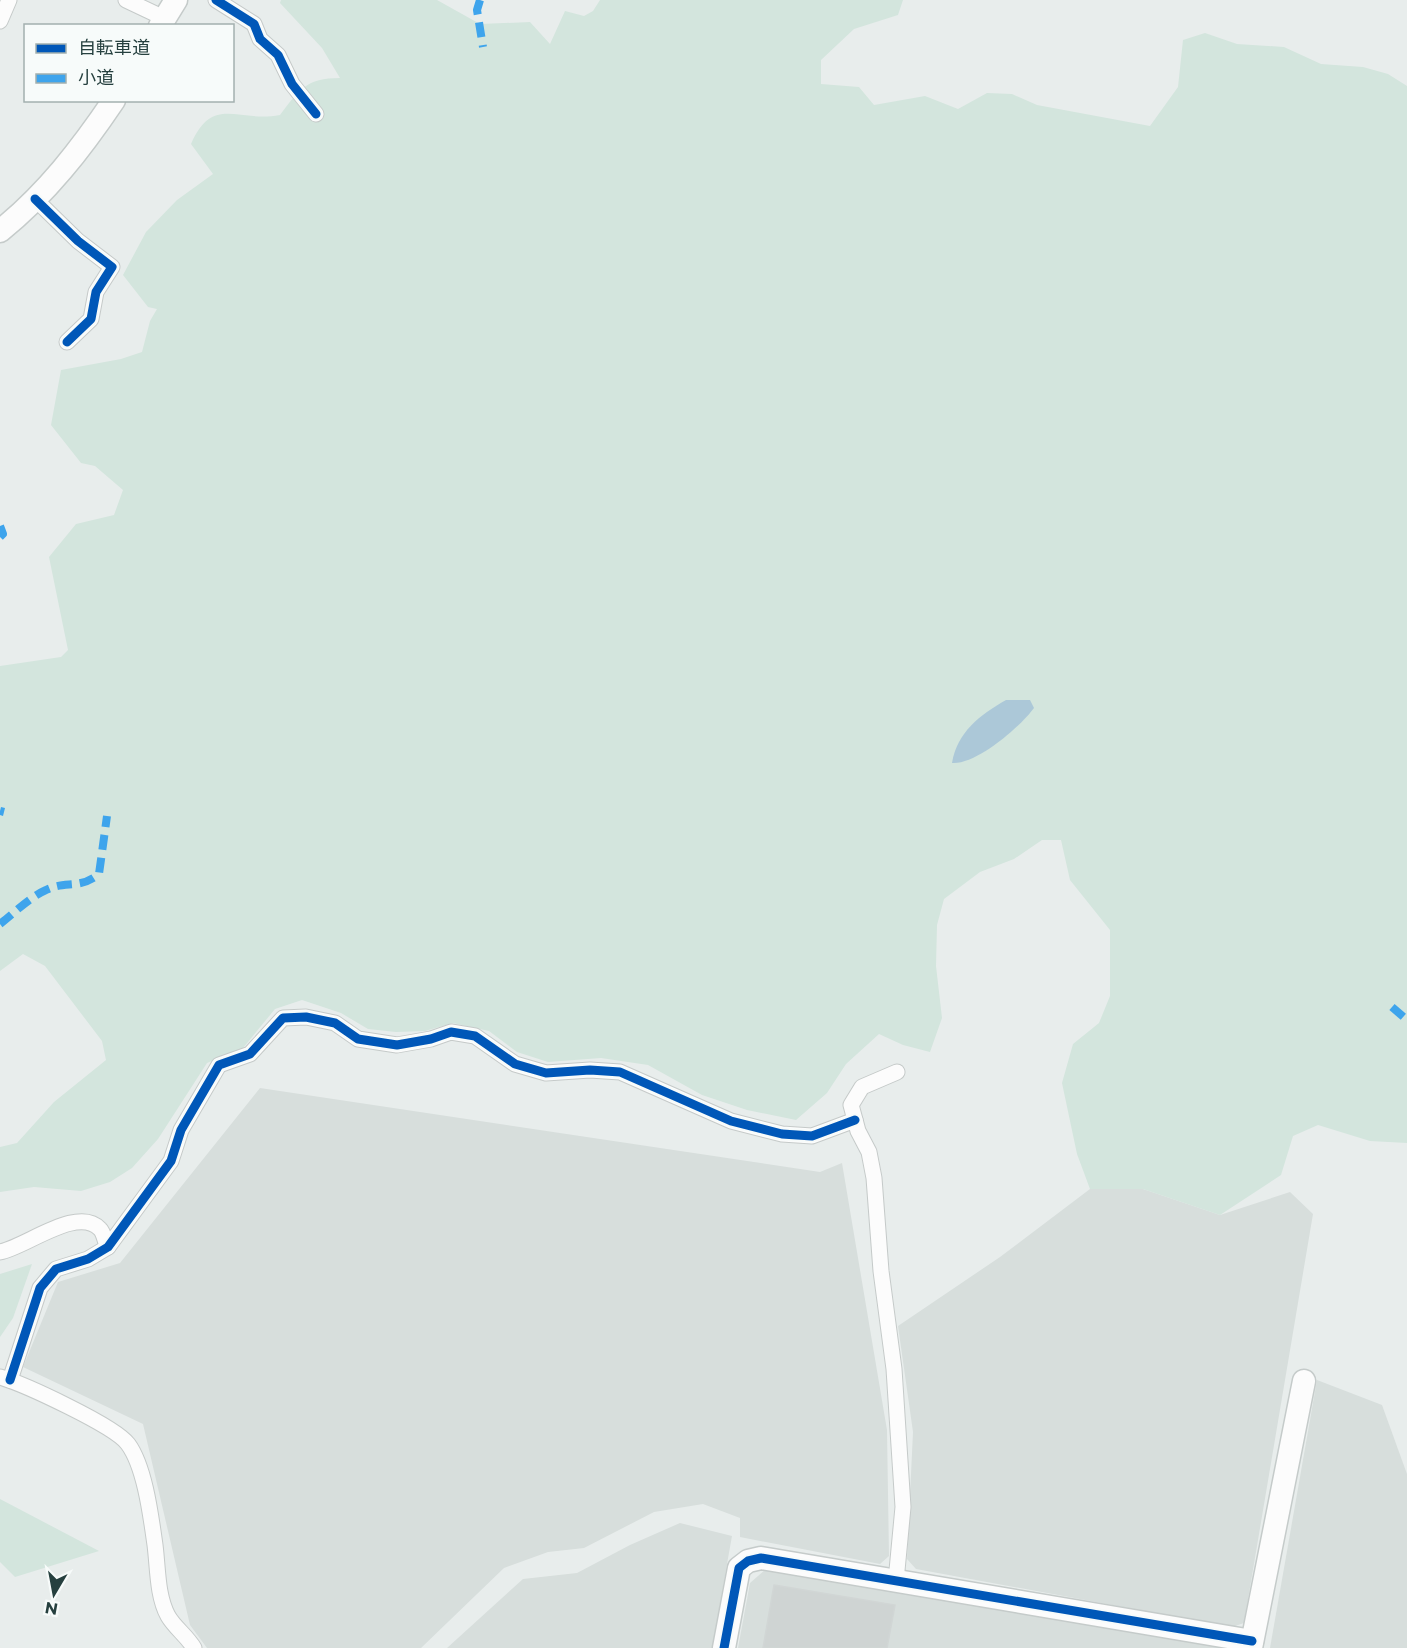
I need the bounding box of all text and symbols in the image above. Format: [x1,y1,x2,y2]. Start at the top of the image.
legend [24,24,234,102]
text: 自転車道 [78,37,150,59]
text: 小道 [78,67,114,89]
north arrow [24,1564,84,1624]
text: N [43,1598,60,1619]

